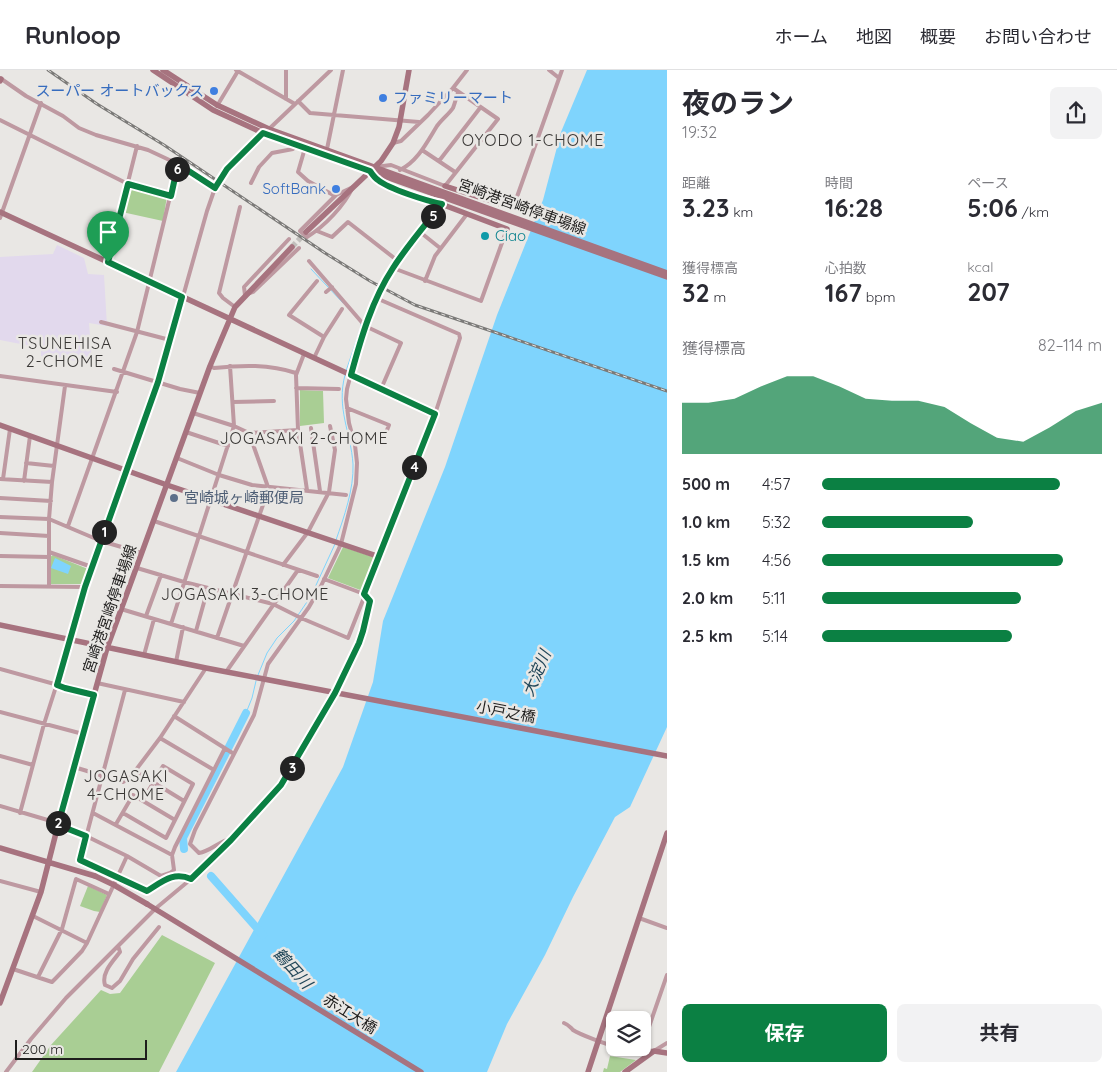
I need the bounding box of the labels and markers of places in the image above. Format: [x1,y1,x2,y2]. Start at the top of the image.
place label: スーパー オートバックス [36,81,204,100]
marker: スーパー オートバックス [208,85,220,97]
place label: ファミリーマート [393,88,513,107]
marker: ファミリーマート [377,92,389,104]
pin: 6 [164,156,190,182]
place label: SoftBank [262,179,326,198]
marker: SoftBank [330,183,342,195]
pin: 5 [420,204,446,228]
pin [87,211,129,262]
place label: Ciao [495,226,526,245]
marker: Ciao [479,230,491,242]
pin: 4 [402,454,426,480]
place label: 宮崎城ヶ崎郵便局 [184,488,304,507]
marker: 宮崎城ヶ崎郵便局 [168,492,180,504]
pin: 1 [92,520,116,544]
pin: 3 [280,756,304,780]
pin: 2 [46,810,70,836]

